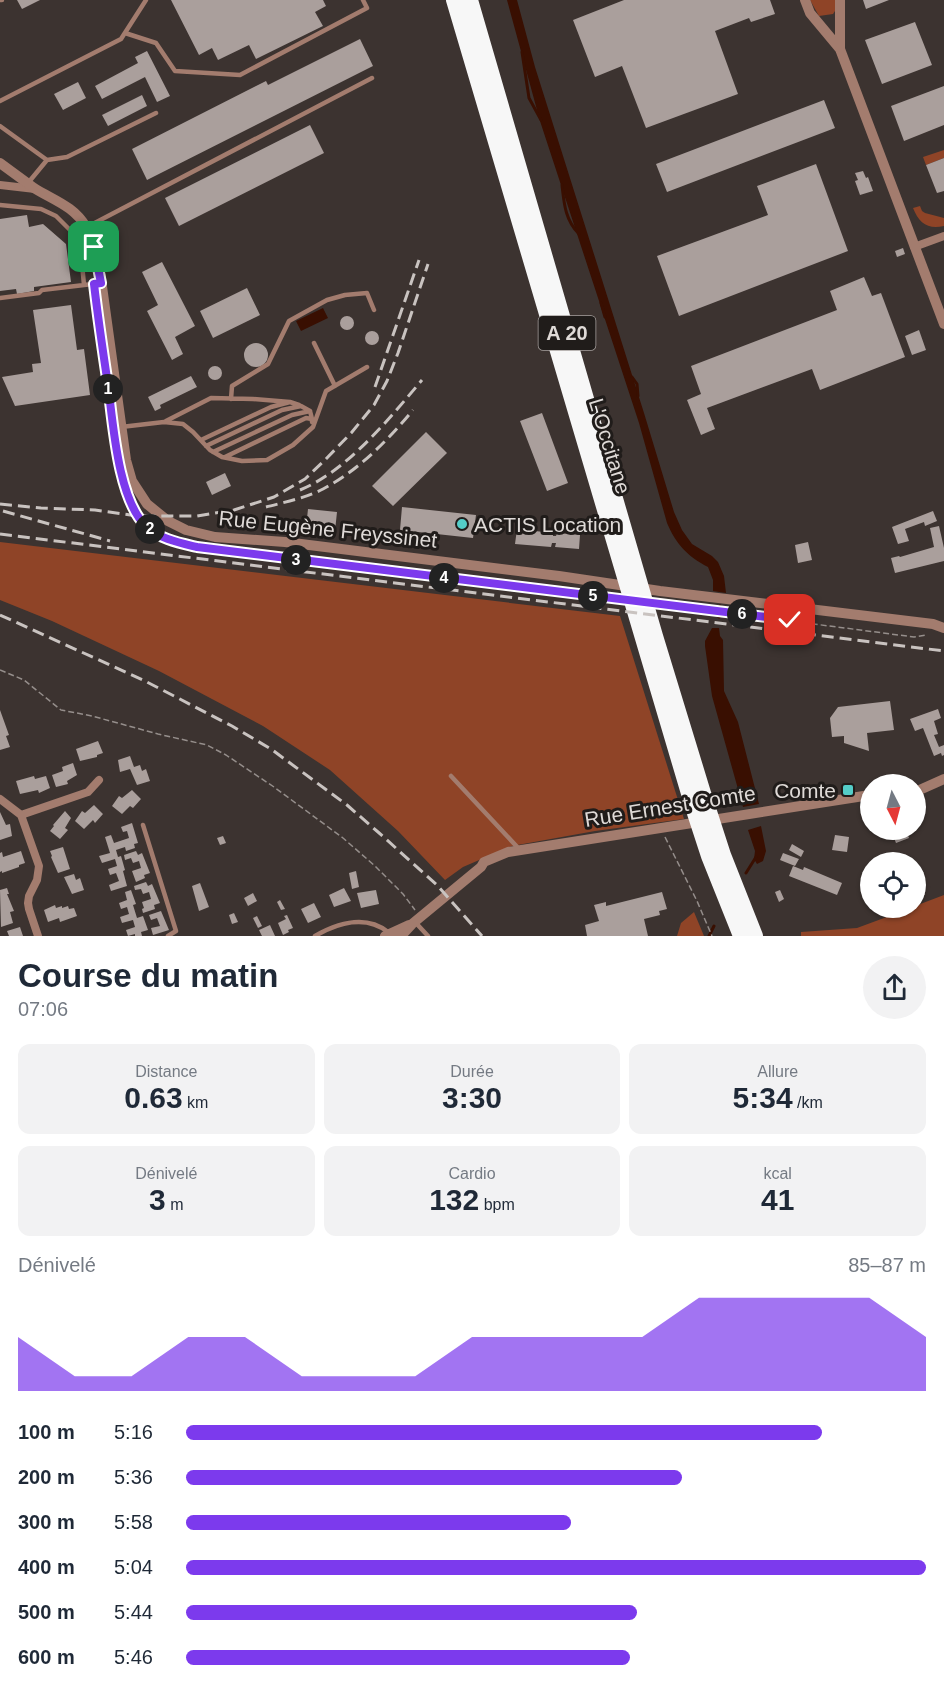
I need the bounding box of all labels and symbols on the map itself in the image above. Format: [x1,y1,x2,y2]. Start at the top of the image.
pin [68,221,119,272]
road number: A 20 [538,316,596,350]
pin: 1 [93,374,123,404]
street label: L'Occitane [585,396,635,496]
street label: Rue Eugène Freyssinet [218,506,438,552]
place label: ACTIS Location [474,513,621,536]
pin: 2 [135,514,165,544]
marker: ACTIS Location [455,517,469,531]
pin: 3 [281,545,311,575]
pin: 4 [429,563,459,593]
pin: 5 [578,581,608,611]
pin [764,594,815,645]
pin: 6 [727,599,757,629]
north arrow [860,774,926,840]
place label: Comte [774,779,836,802]
street label: Rue Ernest Comte [583,781,757,831]
marker: Comte [841,783,855,797]

